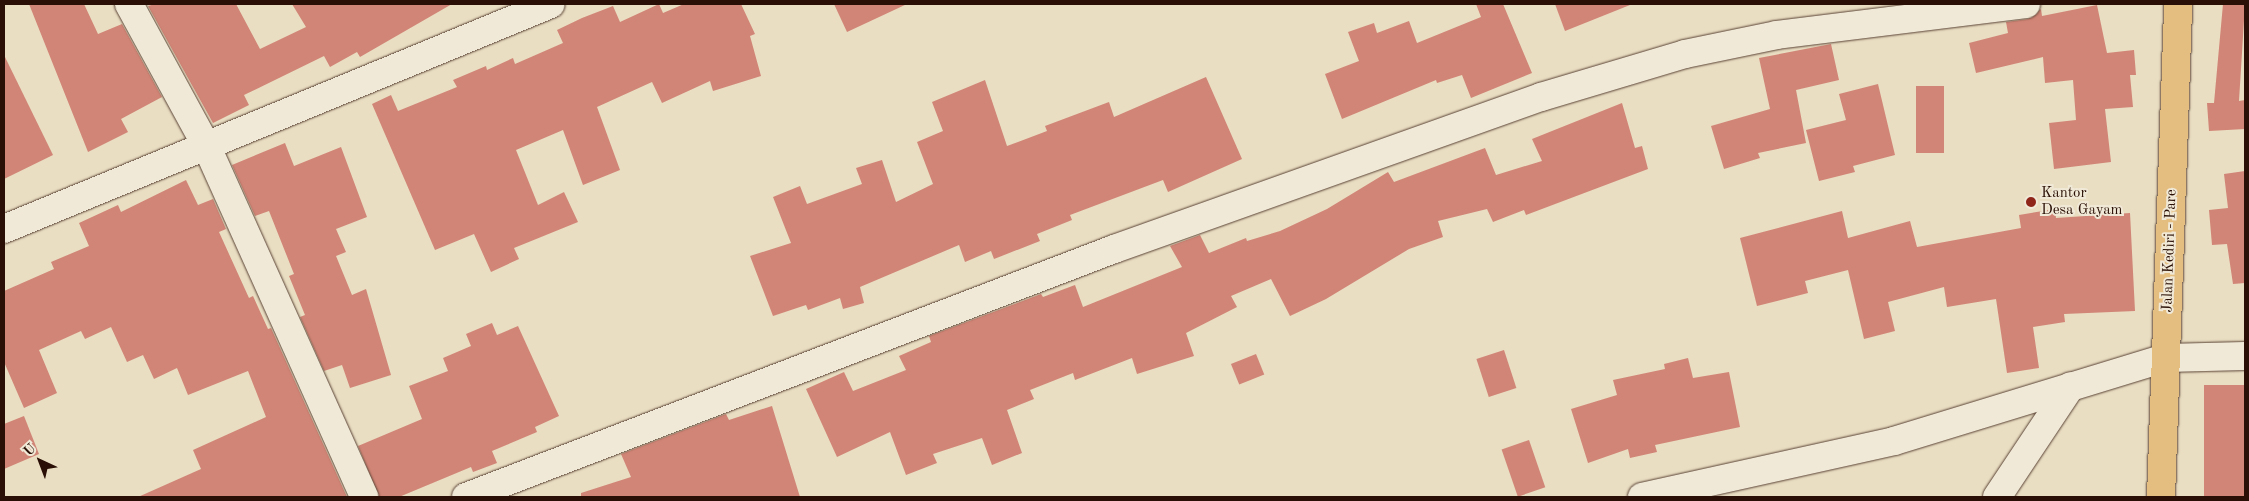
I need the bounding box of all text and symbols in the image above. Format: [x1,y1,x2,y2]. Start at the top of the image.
place label: Kantor Desa Gayam [2041,184,2122,219]
street label: Jalan Kediri - Pare [2159,189,2181,313]
marker: Kantor Desa Gayam [2025,196,2037,208]
north arrow [15,436,65,486]
text: U [21,441,39,459]

